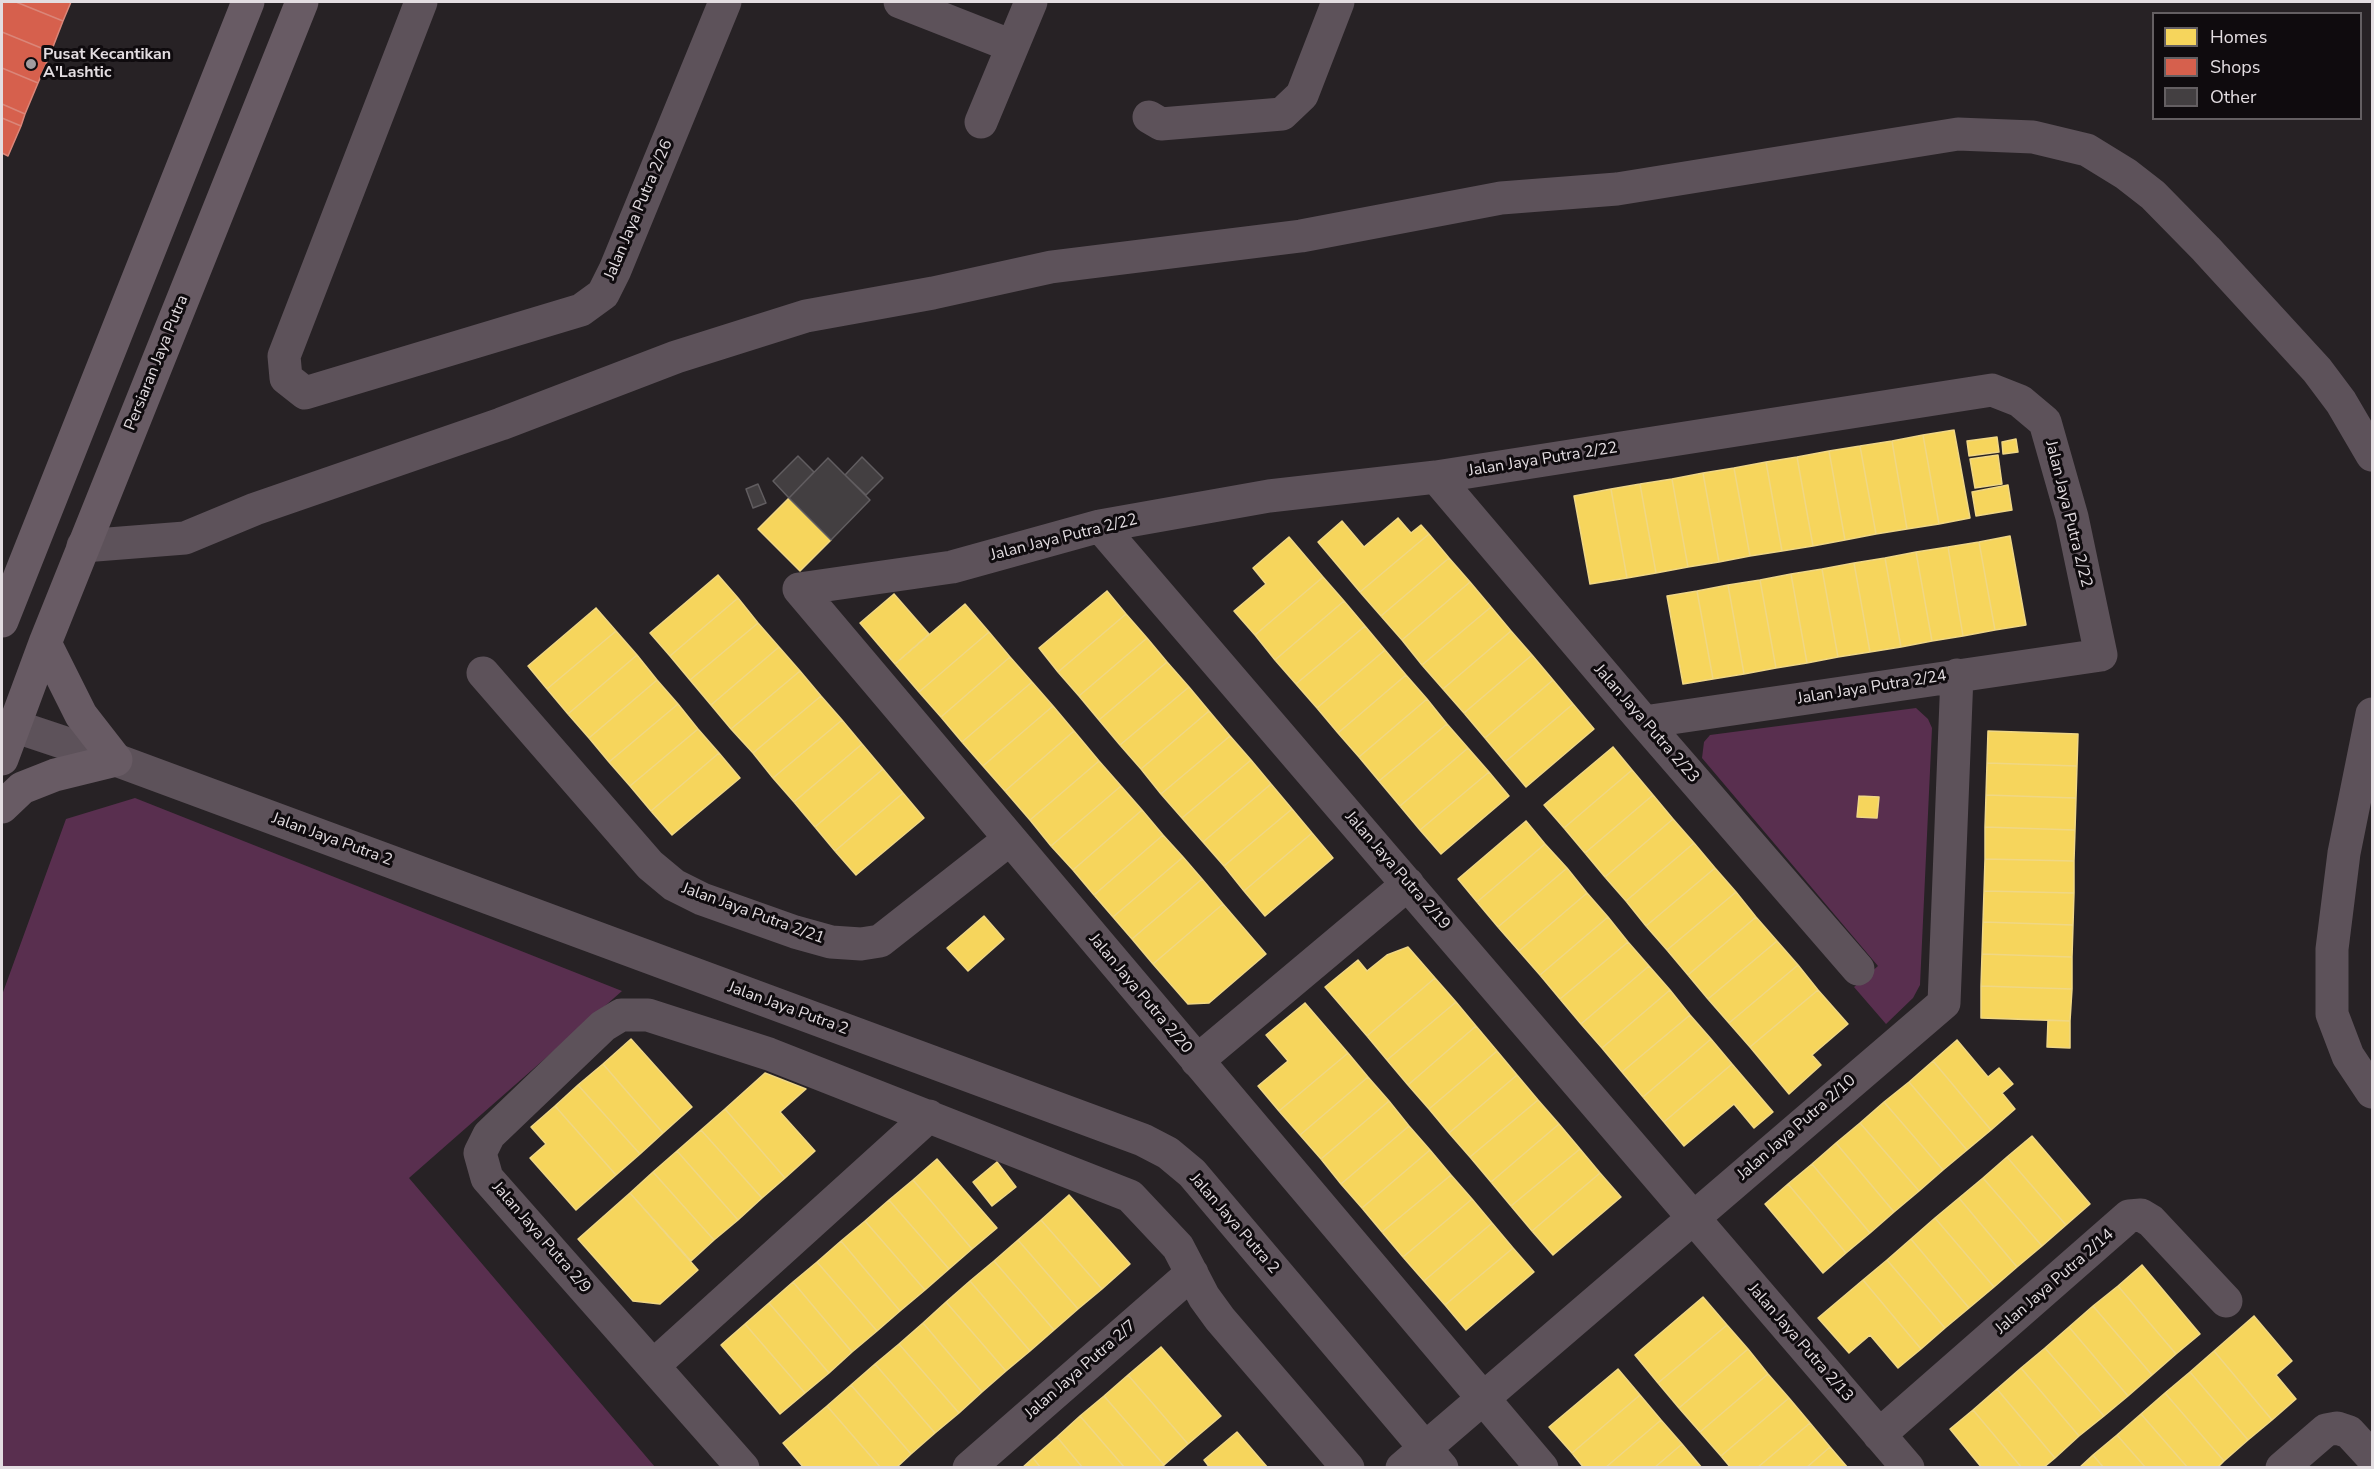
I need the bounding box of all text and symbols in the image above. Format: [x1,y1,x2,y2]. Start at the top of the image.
legend [2152,12,2362,120]
text: Homes [2210,25,2267,49]
place label: Pusat Kecantikan A'Lashtic [43,45,171,83]
text: Shops [2210,55,2260,79]
marker: Pusat Kecantikan A'Lashtic [24,57,38,71]
text: Other [2210,85,2256,109]
street label: Jalan Jaya Putra 2/26 [601,137,677,283]
street label: Persiaran Jaya Putra [121,293,193,433]
street label: Jalan Jaya Putra 2/22 [1467,439,1619,481]
street label: Jalan Jaya Putra 2/22 [2040,439,2096,589]
street label: Jalan Jaya Putra 2/22 [989,510,1139,566]
street label: Jalan Jaya Putra 2/23 [1589,661,1703,787]
street label: Jalan Jaya Putra 2/24 [1796,667,1948,709]
street label: Jalan Jaya Putra 2/19 [1340,808,1454,934]
street label: Jalan Jaya Putra 2 [269,809,395,871]
street label: Jalan Jaya Putra 2/21 [679,879,827,949]
street label: Jalan Jaya Putra 2/20 [1084,930,1196,1058]
street label: Jalan Jaya Putra 2 [725,978,851,1040]
street label: Jalan Jaya Putra 2/10 [1734,1071,1860,1185]
street label: Jalan Jaya Putra 2 [1185,1170,1283,1278]
street label: Jalan Jaya Putra 2/9 [488,1179,594,1297]
street label: Jalan Jaya Putra 2/14 [1992,1225,2118,1339]
street label: Jalan Jaya Putra 2/13 [1743,1280,1857,1406]
street label: Jalan Jaya Putra 2/7 [1022,1317,1140,1423]

